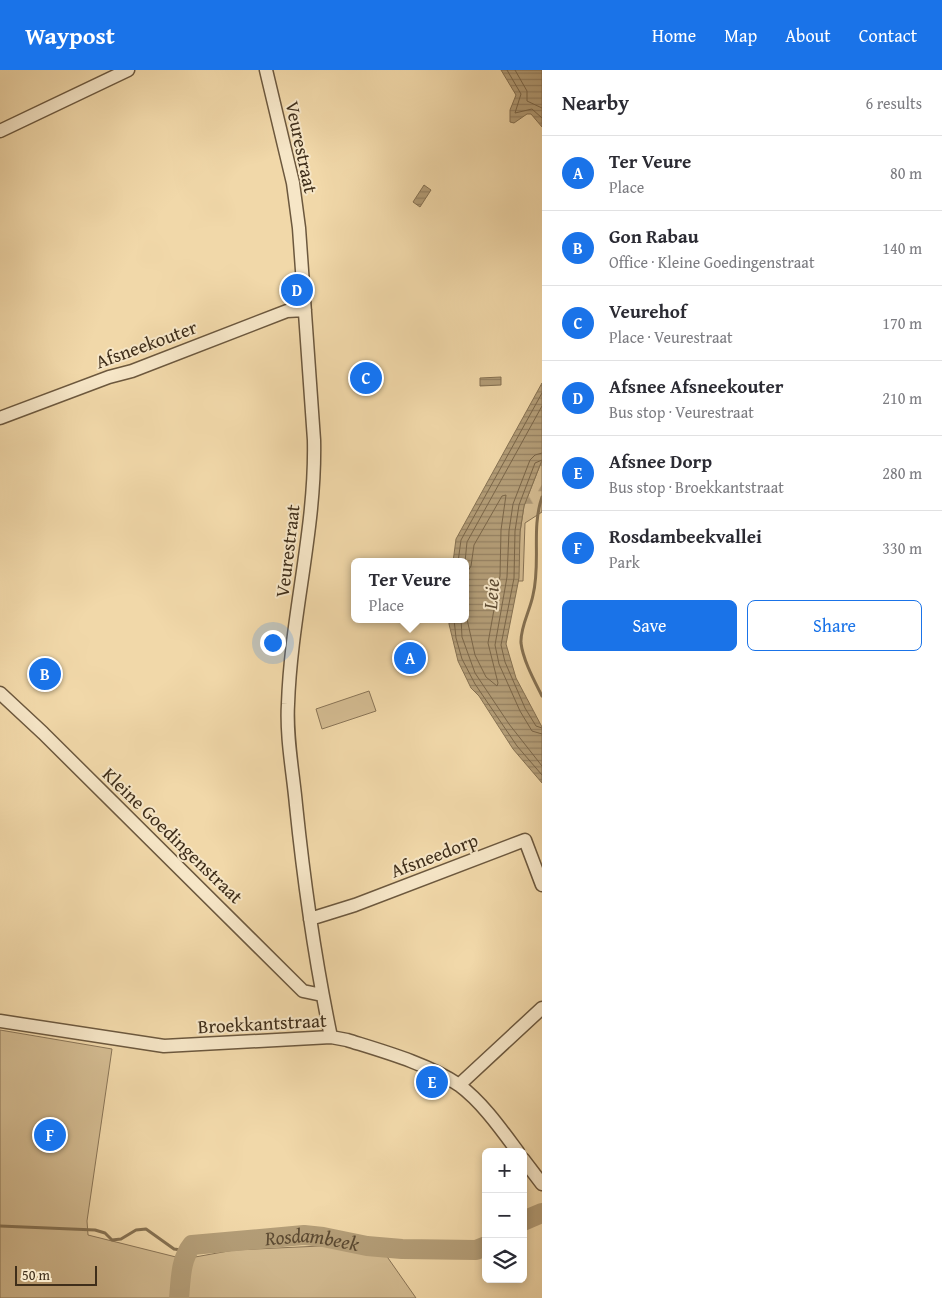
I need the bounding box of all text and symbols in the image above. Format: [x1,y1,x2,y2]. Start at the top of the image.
text: Waypost [25,18,115,53]
text: Home [652,22,696,49]
text: Map [724,22,757,49]
text: About [785,22,831,49]
text: Contact [859,22,917,49]
text: Nearby [562,87,629,118]
text: 6 results [865,91,922,115]
street label: Veurestraat [279,98,325,196]
text: Ter Veure [609,147,691,175]
text: A [573,161,583,185]
text: 80 m [890,161,922,185]
text: Place [609,175,644,199]
text: Gon Rabau [609,222,699,250]
text: B [573,236,583,260]
text: 140 m [882,236,922,260]
text: Office · Kleine Goedingenstraat [609,250,815,274]
pin: D [281,271,313,309]
text: Veurehof [609,297,687,325]
text: C [573,311,583,335]
text: 170 m [882,311,922,335]
street label: Afsneekouter [91,313,201,375]
text: Place · Veurestraat [609,325,733,349]
pin: C [350,359,382,397]
text: Afsnee Afsneekouter [609,372,784,400]
text: D [573,386,583,410]
text: 210 m [882,386,922,410]
text: Bus stop · Veurestraat [609,400,754,424]
text: Afsnee Dorp [609,447,712,475]
text: E [574,461,582,485]
text: 280 m [882,461,922,485]
text: Bus stop · Broekkantstraat [609,475,784,499]
street label: Veurestraat [267,503,307,599]
text: Rosdambeekvallei [609,522,762,550]
text: F [574,536,582,560]
text: 330 m [882,536,922,560]
text: Park [609,550,640,574]
popup [351,558,469,623]
text: Ter Veure [369,565,451,593]
water label: Leie [475,578,506,611]
text: Place [369,593,404,617]
button: Save [562,600,737,651]
button: Share [747,600,922,651]
your location [260,630,286,656]
pin: A [394,639,426,677]
pin: B [29,655,61,693]
street label: Kleine Goedingenstraat [96,760,250,910]
street label: Afsneedorp [386,826,482,884]
street label: Broekkantstraat [197,1006,328,1040]
pin: E [416,1063,448,1101]
pin: F [34,1116,66,1154]
map controls [482,1148,527,1283]
button: + [482,1148,527,1193]
button: − [482,1193,527,1238]
water label: Rosdambeek [263,1220,363,1258]
button: layers [482,1238,527,1283]
scale bar [15,1263,98,1286]
text: 50 m [22,1265,50,1285]

